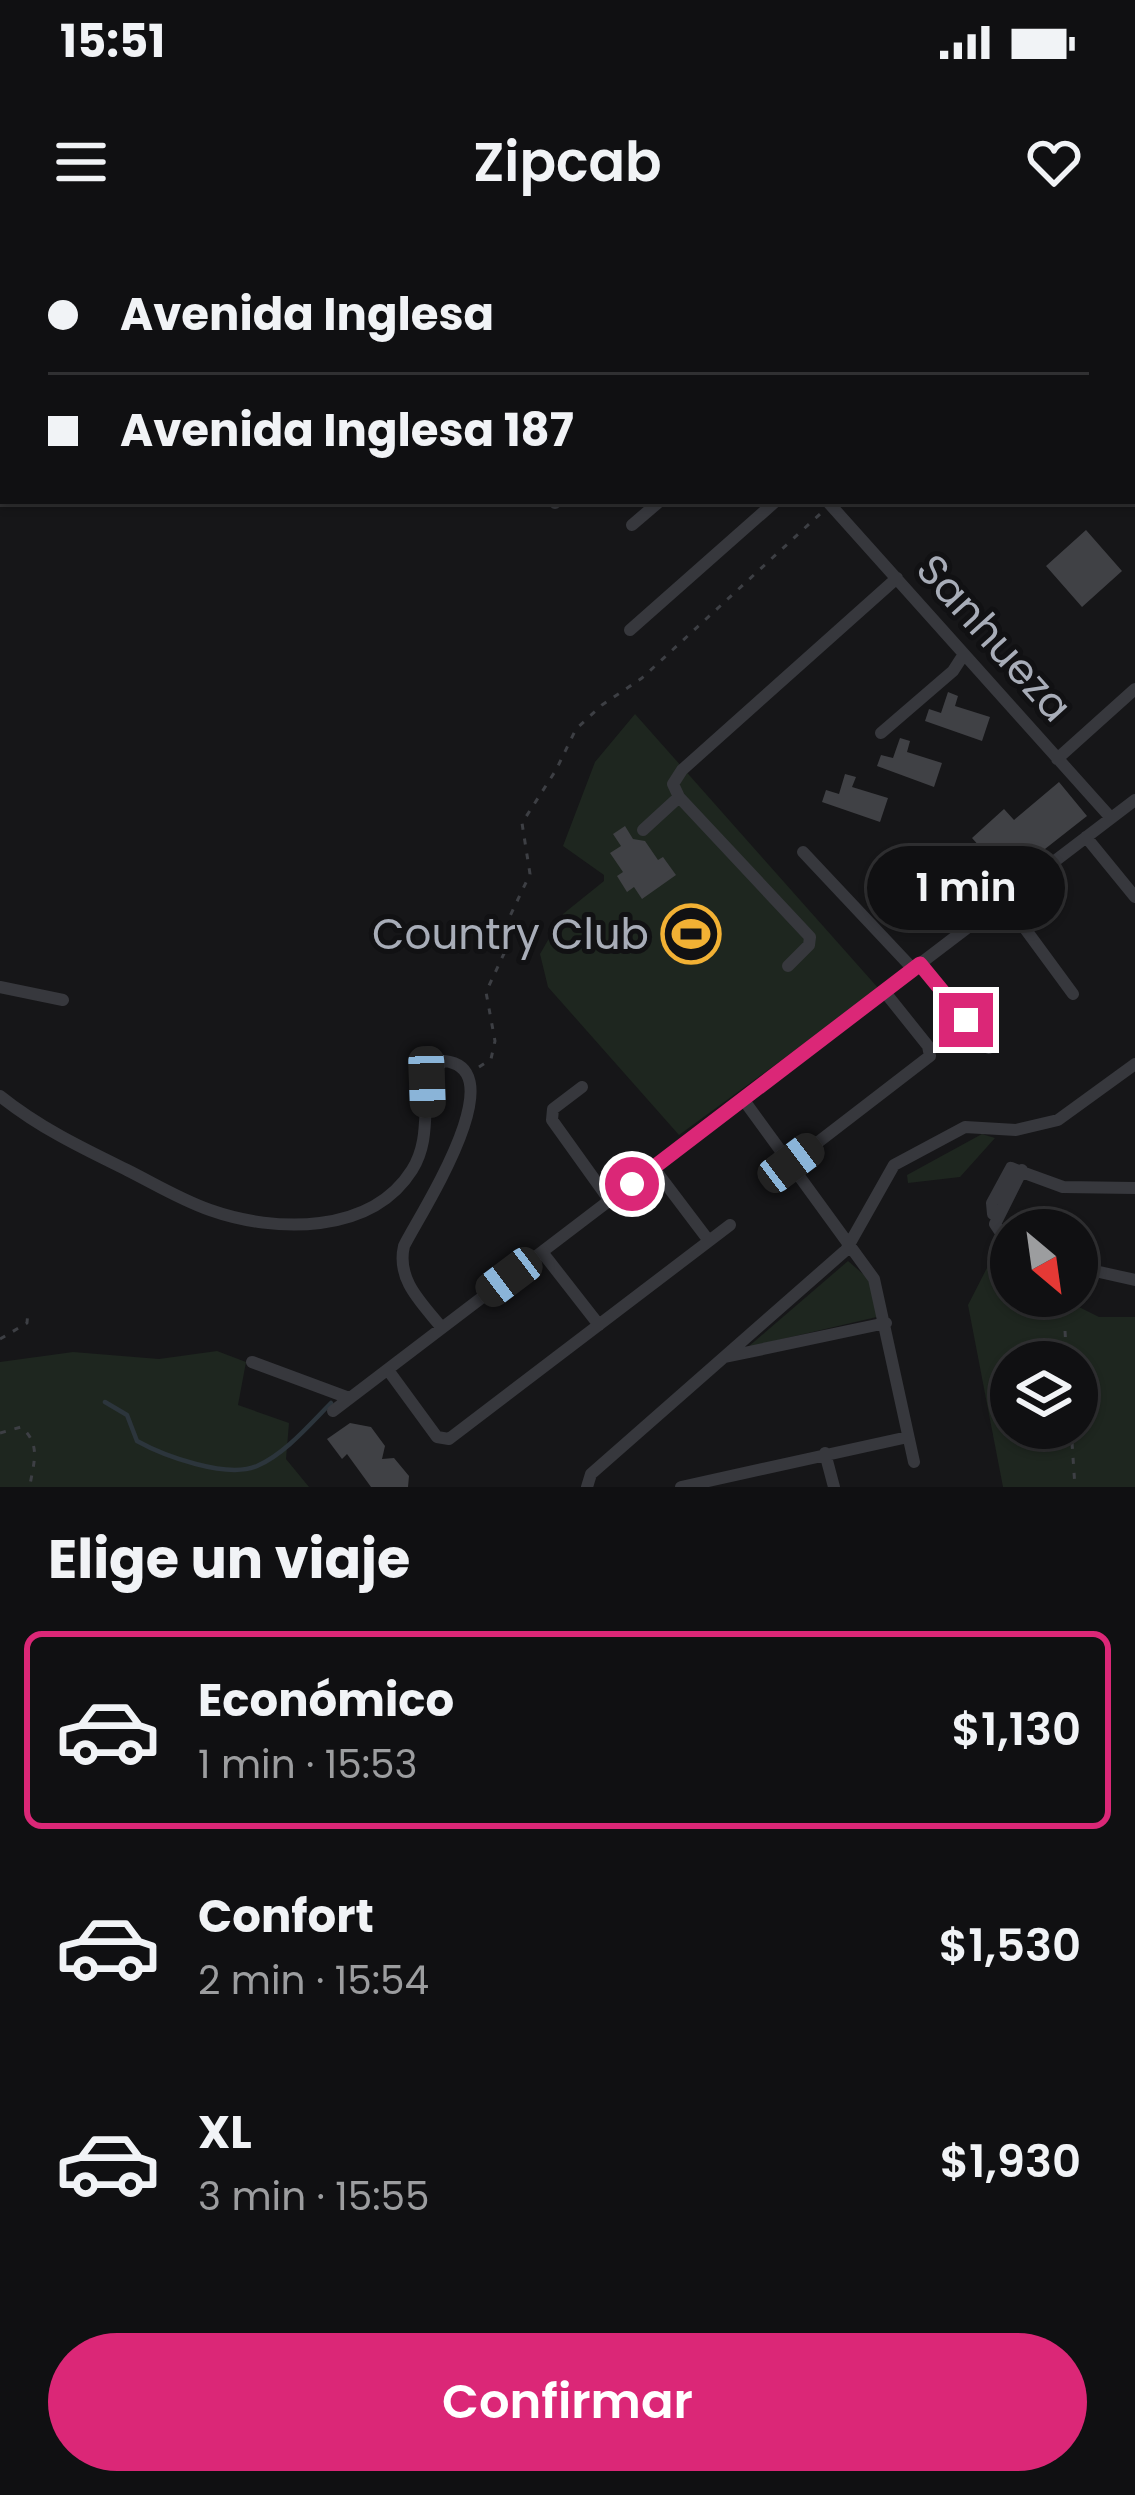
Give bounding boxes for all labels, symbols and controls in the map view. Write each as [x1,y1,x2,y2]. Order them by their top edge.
text: 15:51 [60,10,165,73]
text: Zipcab [473,124,662,200]
icon: menu [48,129,114,195]
icon: heart [1021,129,1087,195]
text: Avenida Inglesa [120,283,494,346]
text: Avenida Inglesa 187 [120,399,574,462]
street label: Sanhueza [903,541,1085,735]
callout: 1 min [867,846,1065,930]
text: 1 min [916,860,1016,915]
sports icon: Country Club [660,903,722,965]
place label: Country Club [372,905,649,964]
route end [939,993,993,1047]
car [408,1045,446,1119]
car [751,1127,831,1199]
route start [605,1157,659,1211]
north arrow [990,1209,1098,1317]
map controls [990,1209,1098,1449]
car [469,1241,549,1313]
button: layers [990,1341,1098,1449]
text: Elige un viaje [48,1521,410,1597]
text: Económico [198,1669,454,1732]
icon: car [54,1676,162,1784]
text: $1,130 [952,1698,1081,1761]
text: 1 min · 15:53 [198,1737,417,1792]
text: Confort [198,1885,374,1948]
icon: car [54,1892,162,2000]
text: $1,530 [939,1914,1081,1977]
text: 2 min · 15:54 [198,1953,429,2008]
text: XL [198,2101,252,2164]
icon: car [54,2108,162,2216]
text: $1,930 [940,2130,1081,2193]
text: 3 min · 15:55 [198,2169,429,2224]
button: Confirmar [48,2333,1087,2471]

